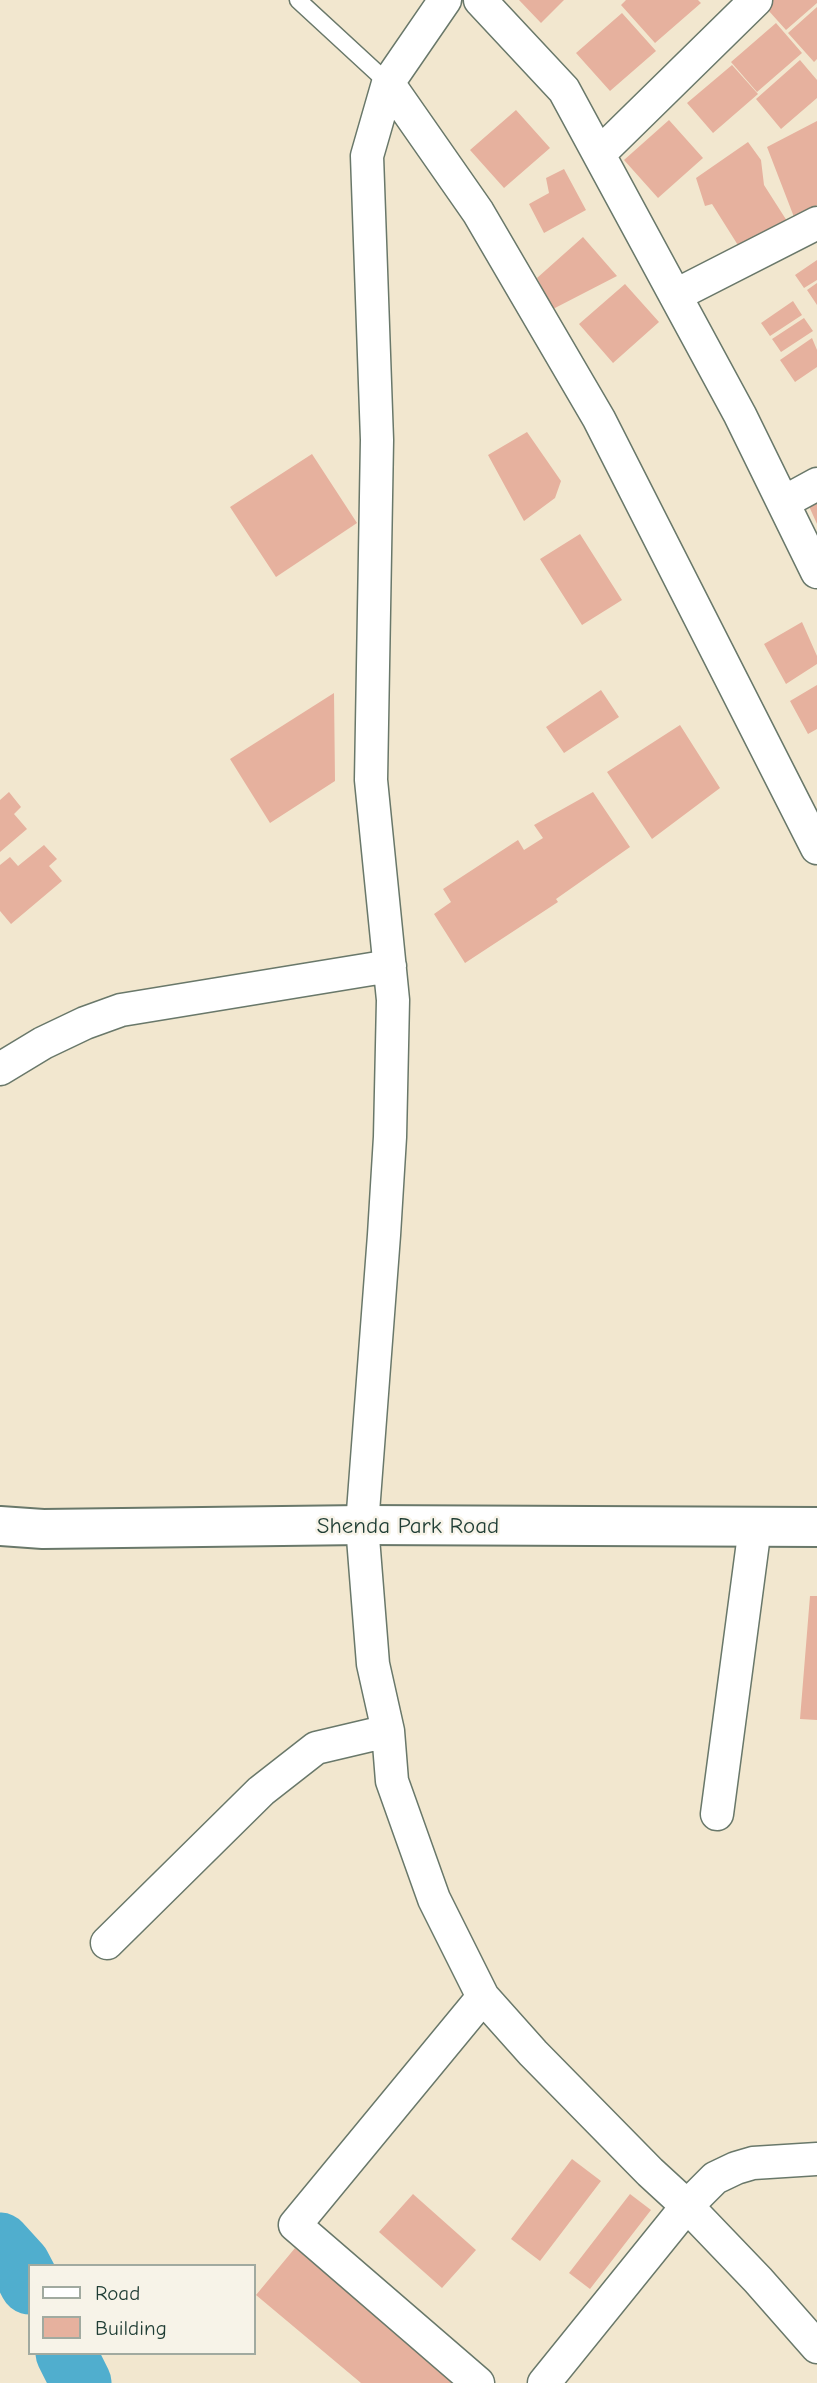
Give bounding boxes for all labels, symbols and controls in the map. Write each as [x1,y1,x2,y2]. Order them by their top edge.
street label: Shenda Park Road [317,1512,499,1540]
legend [28,2264,256,2355]
text: Road [95,2281,140,2305]
text: Building [95,2316,167,2340]

